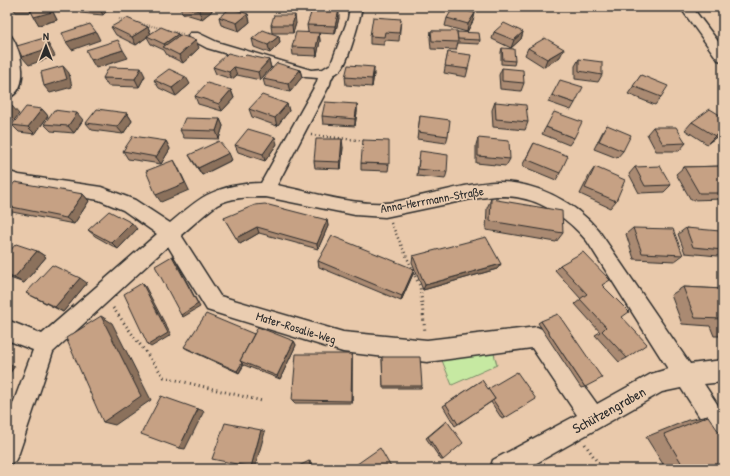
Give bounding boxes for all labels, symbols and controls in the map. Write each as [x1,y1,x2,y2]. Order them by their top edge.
north arrow [26,26,66,66]
text: N [43,29,49,43]
street label: Anna-Herrmann-Straße [379,182,485,217]
street label: Mater-Rosalie-Weg [254,307,338,348]
street label: Schützengraben [569,382,649,438]

